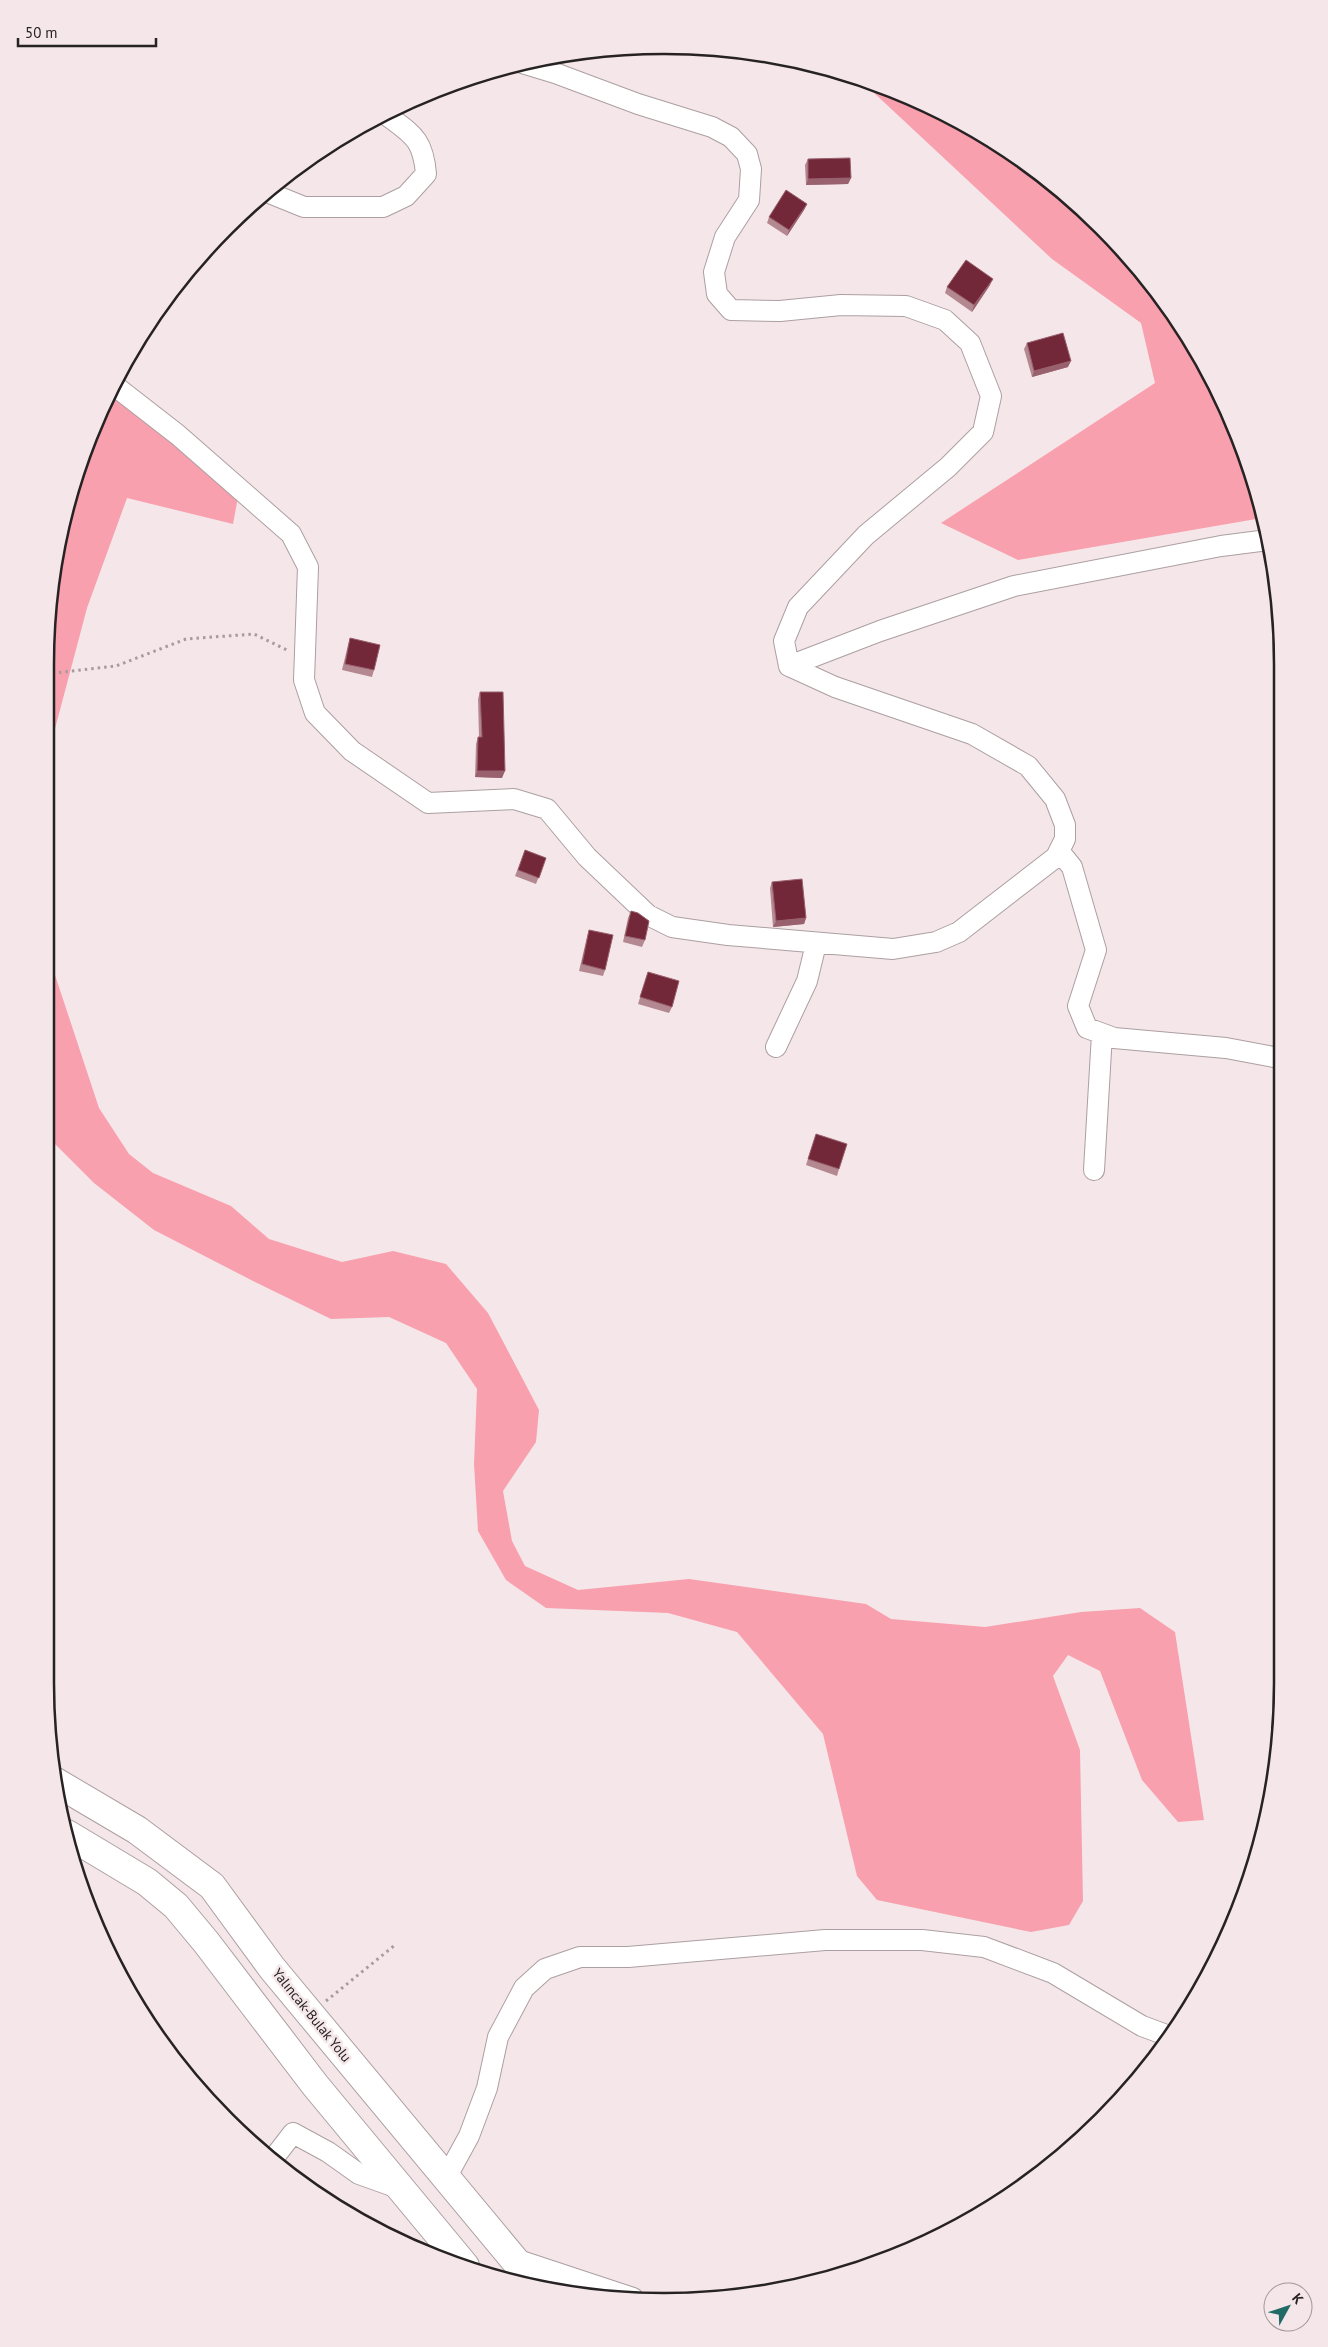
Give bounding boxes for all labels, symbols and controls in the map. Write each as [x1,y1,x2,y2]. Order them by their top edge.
scale bar [18,15,155,47]
text: 50 m [25,23,58,42]
street label: Yalıncak-Bulak Yolu [269,1964,355,2066]
north arrow [1263,2282,1313,2332]
text: K [1288,2290,1308,2308]

